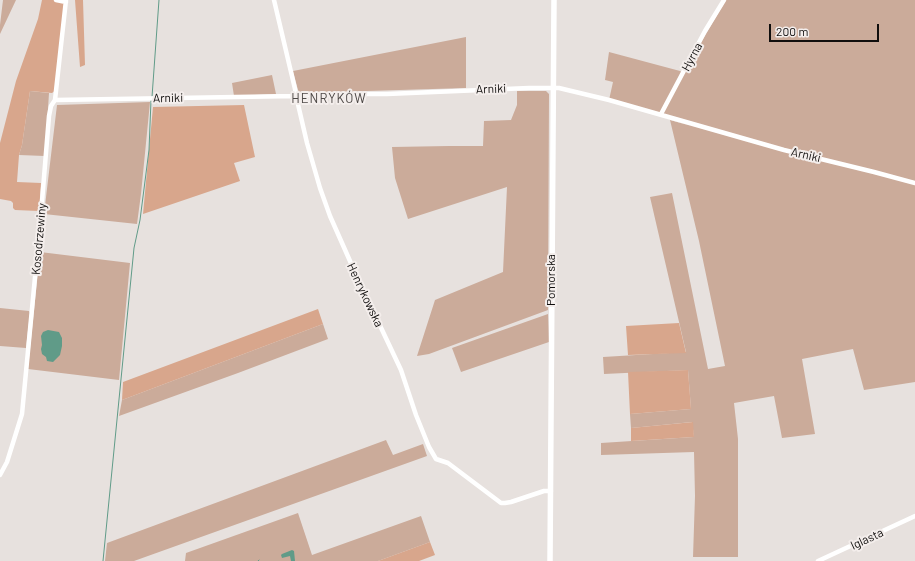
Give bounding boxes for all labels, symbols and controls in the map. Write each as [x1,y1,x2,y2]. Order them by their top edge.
scale bar [771,16,881,42]
text: 200 m [776,24,808,38]
street label: Hyrna [679,40,705,74]
street label: Arniki [476,81,506,97]
street label: Arniki [153,91,183,105]
district label: HENRYKÓW [291,91,367,107]
street label: Arniki [790,145,822,165]
street label: Kosodrzewiny [29,202,49,276]
street label: Pomorska [544,254,558,306]
street label: Henrykowska [344,261,386,329]
street label: Iglasta [848,525,886,553]

